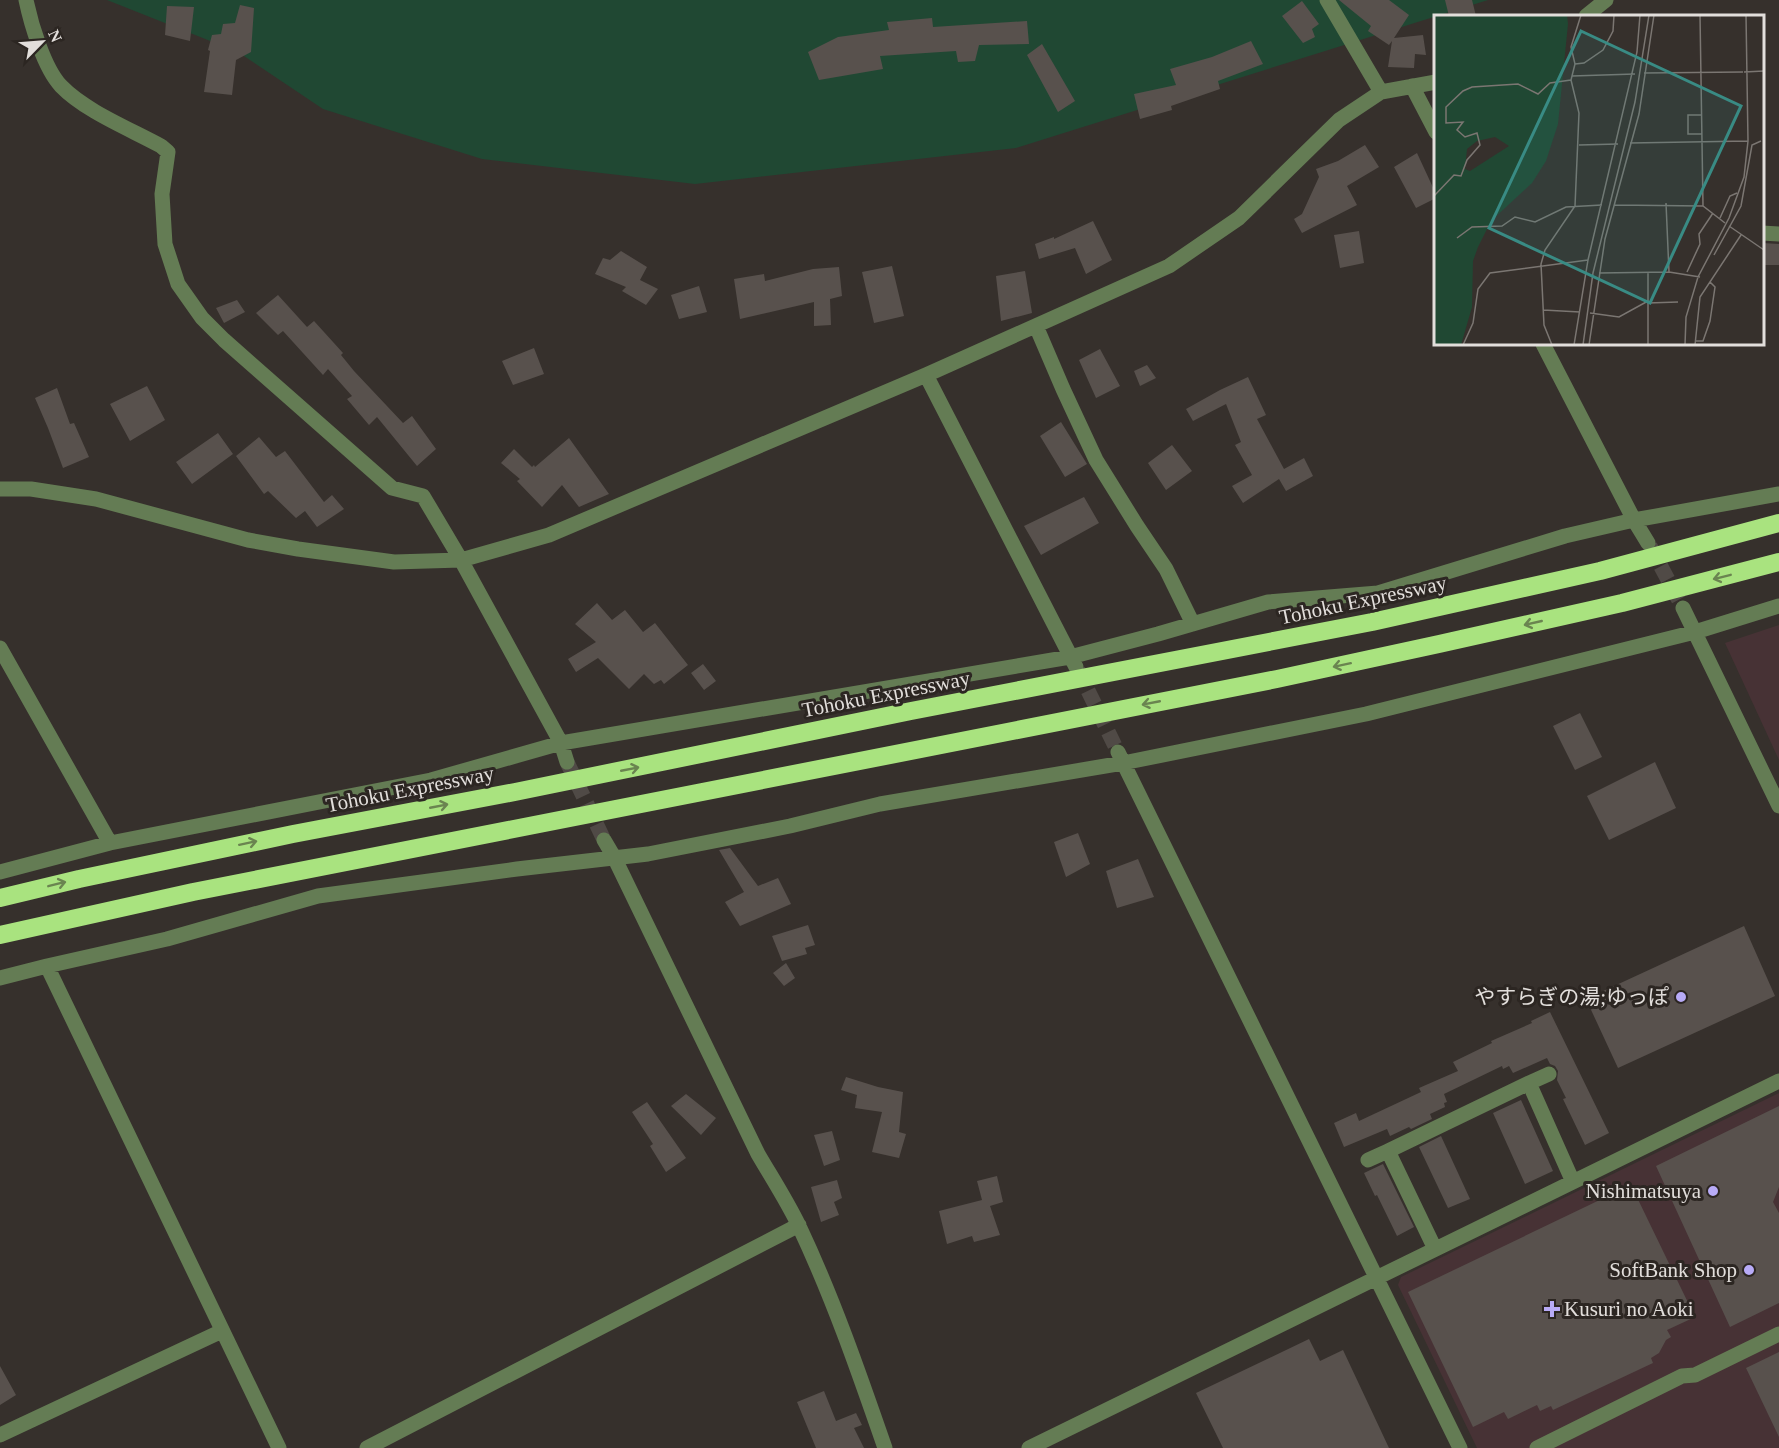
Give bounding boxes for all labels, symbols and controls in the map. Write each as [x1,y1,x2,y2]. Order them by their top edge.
north arrow [12,12,72,72]
inset map [1434,15,1764,345]
text: N [45,27,65,45]
street label: Tohoku Expressway [1277,570,1449,629]
one-way arrow [1713,572,1732,584]
one-way arrow [1524,618,1543,629]
one-way arrow [1333,660,1353,671]
street label: Tohoku Expressway [800,666,973,722]
one-way arrow [1142,698,1162,709]
street label: Tohoku Expressway [324,761,497,817]
one-way arrow [620,763,640,774]
one-way arrow [429,800,448,811]
one-way arrow [238,837,257,849]
one-way arrow [47,878,66,889]
place label: やすらぎの湯;ゆっぽ [1474,985,1669,1009]
marker: やすらぎの湯;ゆっぽ [1674,990,1688,1004]
place label: Nishimatsuya [1586,1179,1702,1203]
marker: Nishimatsuya [1706,1184,1720,1198]
place label: SoftBank Shop [1609,1258,1737,1282]
marker: SoftBank Shop [1742,1263,1756,1277]
place label: Kusuri no Aoki [1564,1297,1694,1321]
marker: Kusuri no Aoki [1545,1302,1559,1316]

